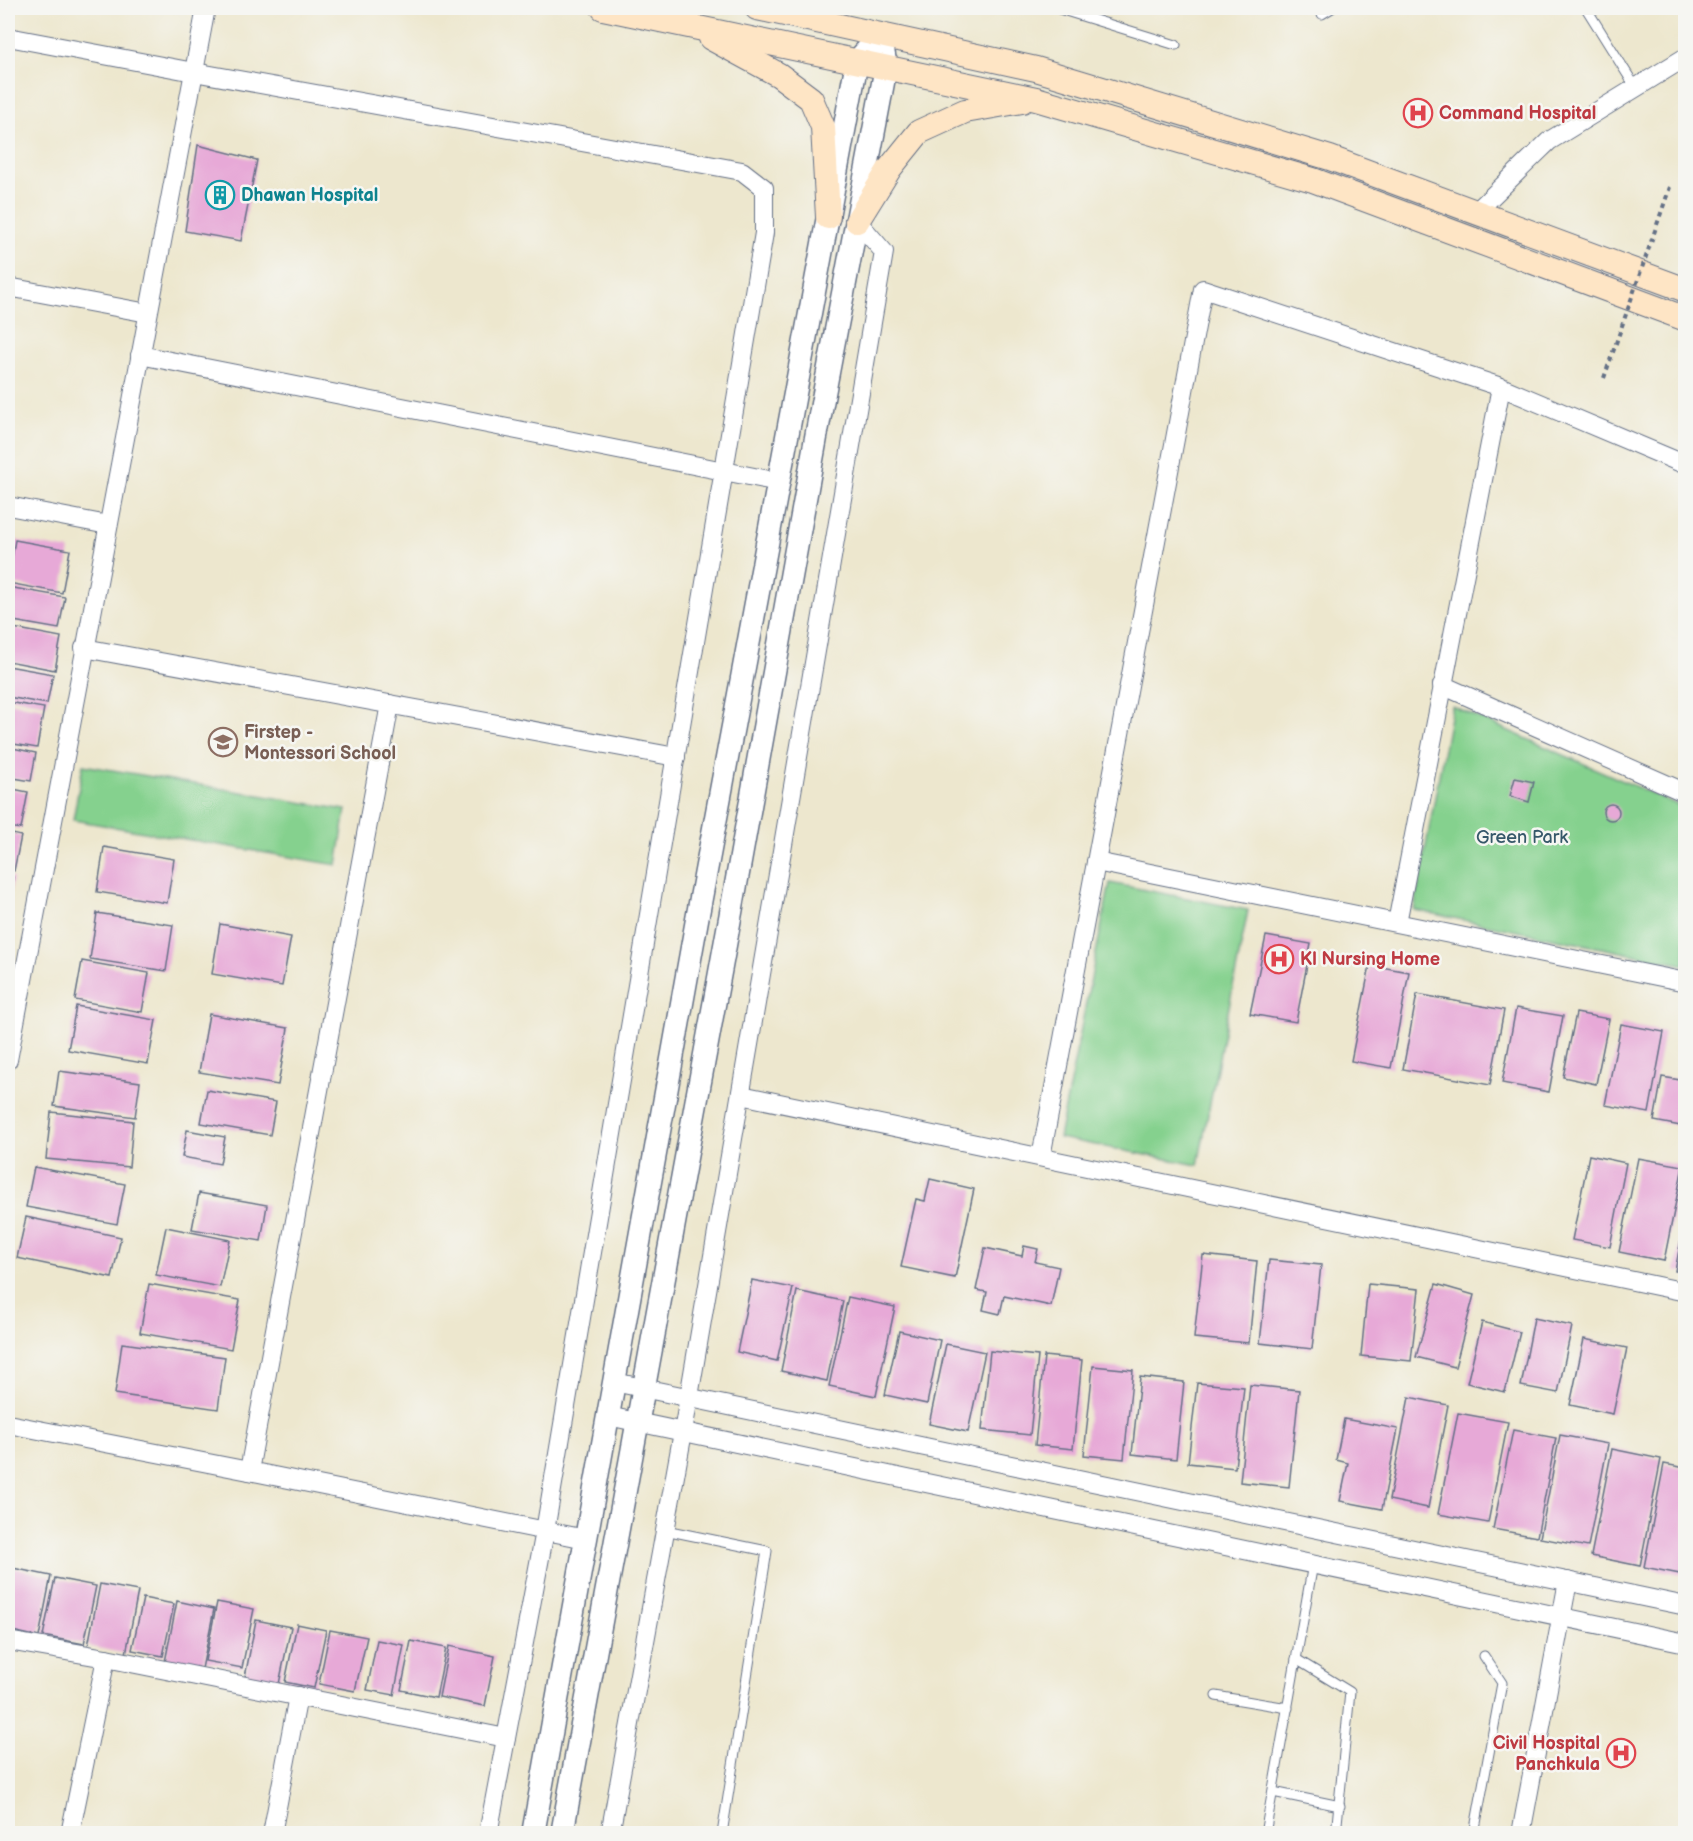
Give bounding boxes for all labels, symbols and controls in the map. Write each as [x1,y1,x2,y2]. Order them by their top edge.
hospital icon: Command Hospital [1402,97,1434,129]
place label: Command Hospital [1439,103,1596,124]
building icon: Dhawan Hospital [204,179,236,211]
place label: Dhawan Hospital [241,185,378,206]
place label: Firstep - Montessori School [244,722,396,764]
school or university icon: Firstep - Montessori School [207,726,239,758]
park label: Green Park [1476,827,1568,848]
hospital icon: Kl Nursing Home [1263,943,1295,975]
place label: Kl Nursing Home [1300,949,1440,970]
place label: Civil Hospital Panchkula [1493,1733,1600,1775]
hospital icon: Civil Hospital Panchkula [1605,1737,1637,1769]

